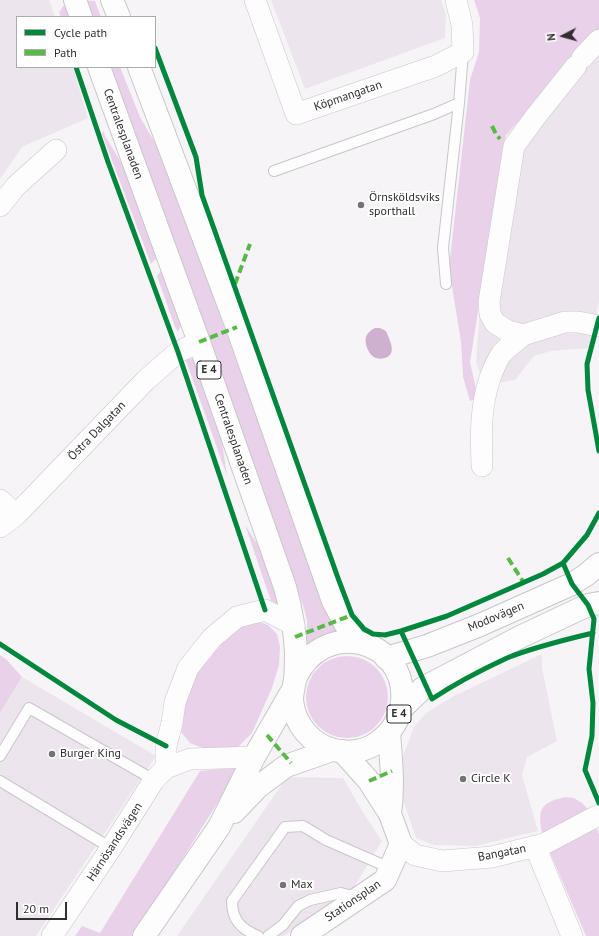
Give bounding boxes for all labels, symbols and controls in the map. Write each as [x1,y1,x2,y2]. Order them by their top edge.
legend [16,16,156,68]
north arrow [543,16,583,56]
text: Cycle path [54,25,107,40]
text: N [544,33,558,42]
text: Path [54,45,77,60]
street label: Köpmangatan [312,78,384,114]
street label: Centralesplanaden [100,87,146,181]
place label: Örnsköldsviks sporthall [369,191,440,219]
marker: Örnsköldsviks sporthall [356,200,366,210]
road number: E 4 [197,361,221,379]
street label: Centralesplanaden [211,392,255,486]
street label: Östra Dalgatan [65,398,129,464]
street label: Modovägen [466,599,526,635]
road number: E 4 [387,705,411,723]
place label: Burger King [60,747,121,761]
marker: Burger King [47,749,57,759]
place label: Circle K [471,772,511,786]
marker: Circle K [458,774,468,784]
street label: Härnösandsvägen [84,800,146,884]
street label: Bangatan [477,841,527,865]
street label: Stationsplan [322,877,384,925]
place label: Max [291,878,313,892]
marker: Max [278,880,288,890]
scale bar [18,894,69,920]
text: 20 m [23,901,49,916]

